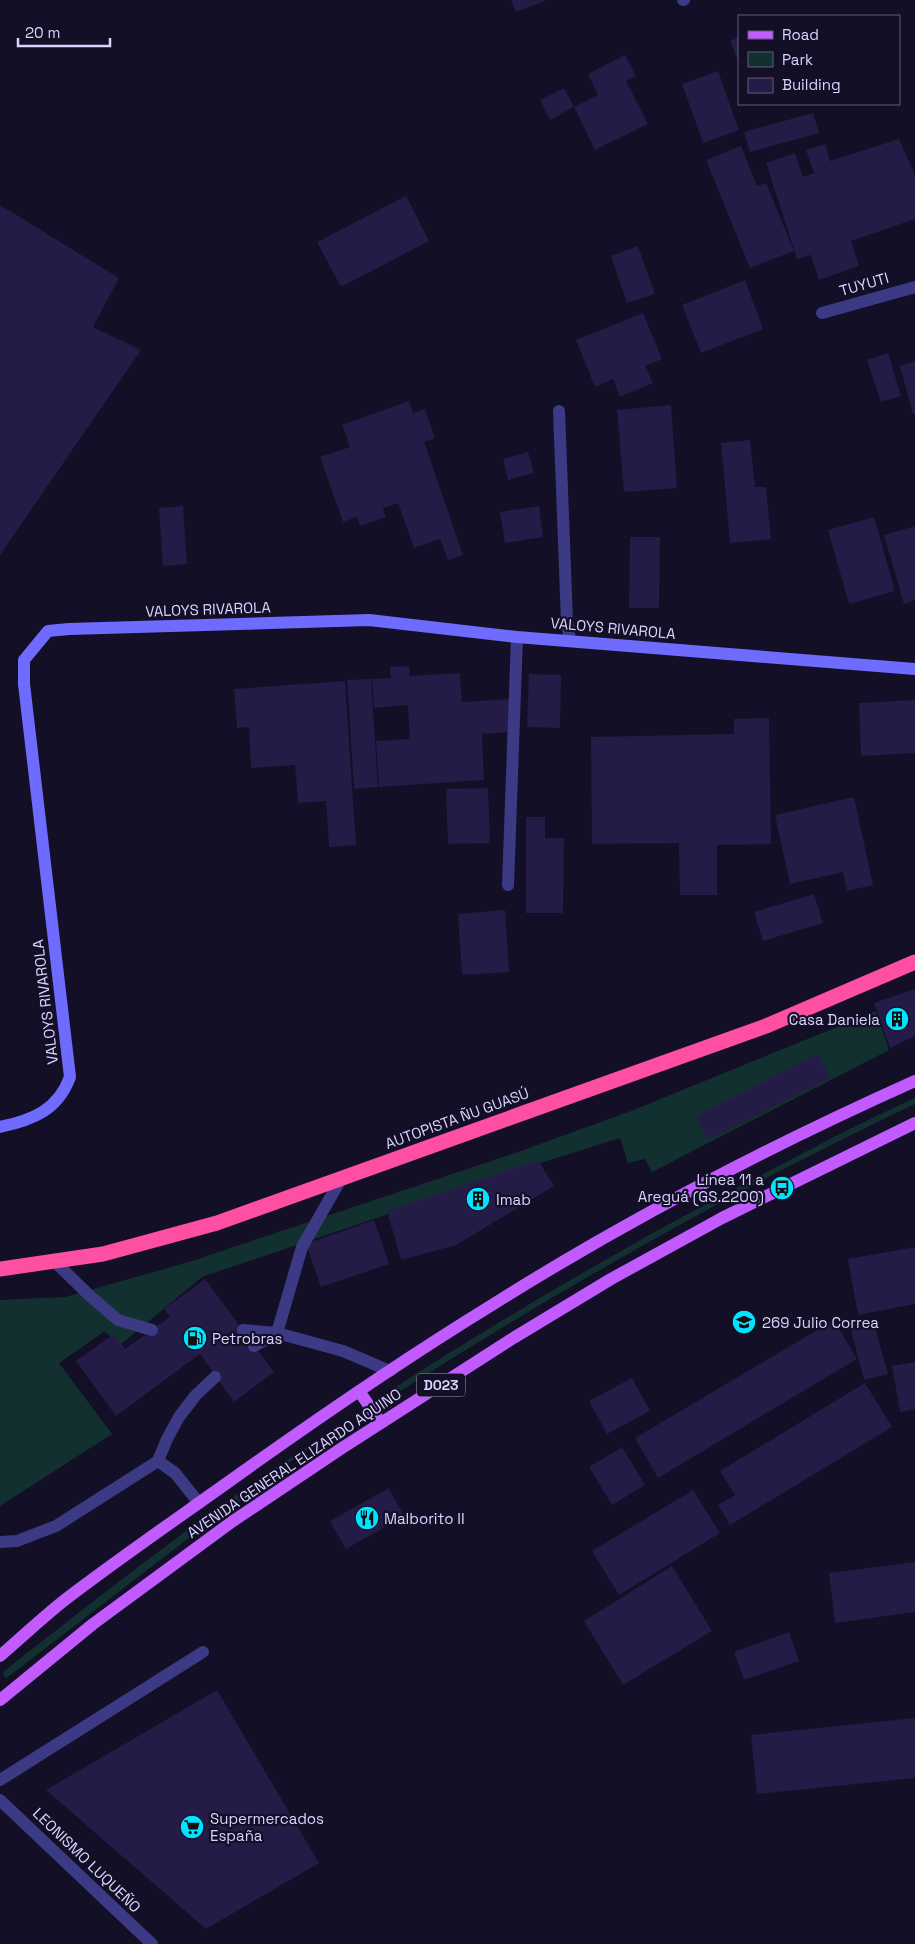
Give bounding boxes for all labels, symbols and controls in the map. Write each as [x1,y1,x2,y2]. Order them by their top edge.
scale bar [18,15,110,47]
legend [738,15,900,105]
text: 20 m [25,23,60,42]
text: Road [782,25,819,44]
text: Park [782,50,813,69]
text: Building [782,75,841,94]
street label: TUYUTI [837,268,891,300]
street label: VALOYS RIVAROLA [145,597,272,621]
street label: VALOYS RIVAROLA [550,613,677,643]
street label: VALOYS RIVAROLA [28,938,62,1066]
building icon: Casa Daniela [884,1006,910,1032]
place label: Casa Daniela [789,1010,880,1029]
street label: AUTOPISTA ÑU GUASÚ [382,1083,532,1153]
place label: Línea 11 a Areguá (GS.2200) [638,1170,764,1207]
bus stop icon: Línea 11 a Areguá (GS.2200) [769,1175,795,1201]
building icon: Imab [465,1186,491,1212]
place label: Imab [496,1190,531,1209]
school or university icon: 269 Julio Correa [731,1309,757,1335]
place label: 269 Julio Correa [762,1313,879,1332]
fuel station icon: Petrobras [182,1325,208,1351]
place label: Petrobras [212,1329,283,1348]
road number: D023 [417,1374,465,1396]
street label: AVENIDA GENERAL ELIZARDO AQUINO [183,1384,405,1542]
restaurant icon: Malborito II [354,1505,380,1531]
place label: Malborito II [384,1509,465,1528]
street label: LEONISMO LUQUEÑO [29,1804,145,1916]
place label: Supermercados España [210,1809,324,1845]
supermarket icon: Supermercados España [179,1814,205,1840]

